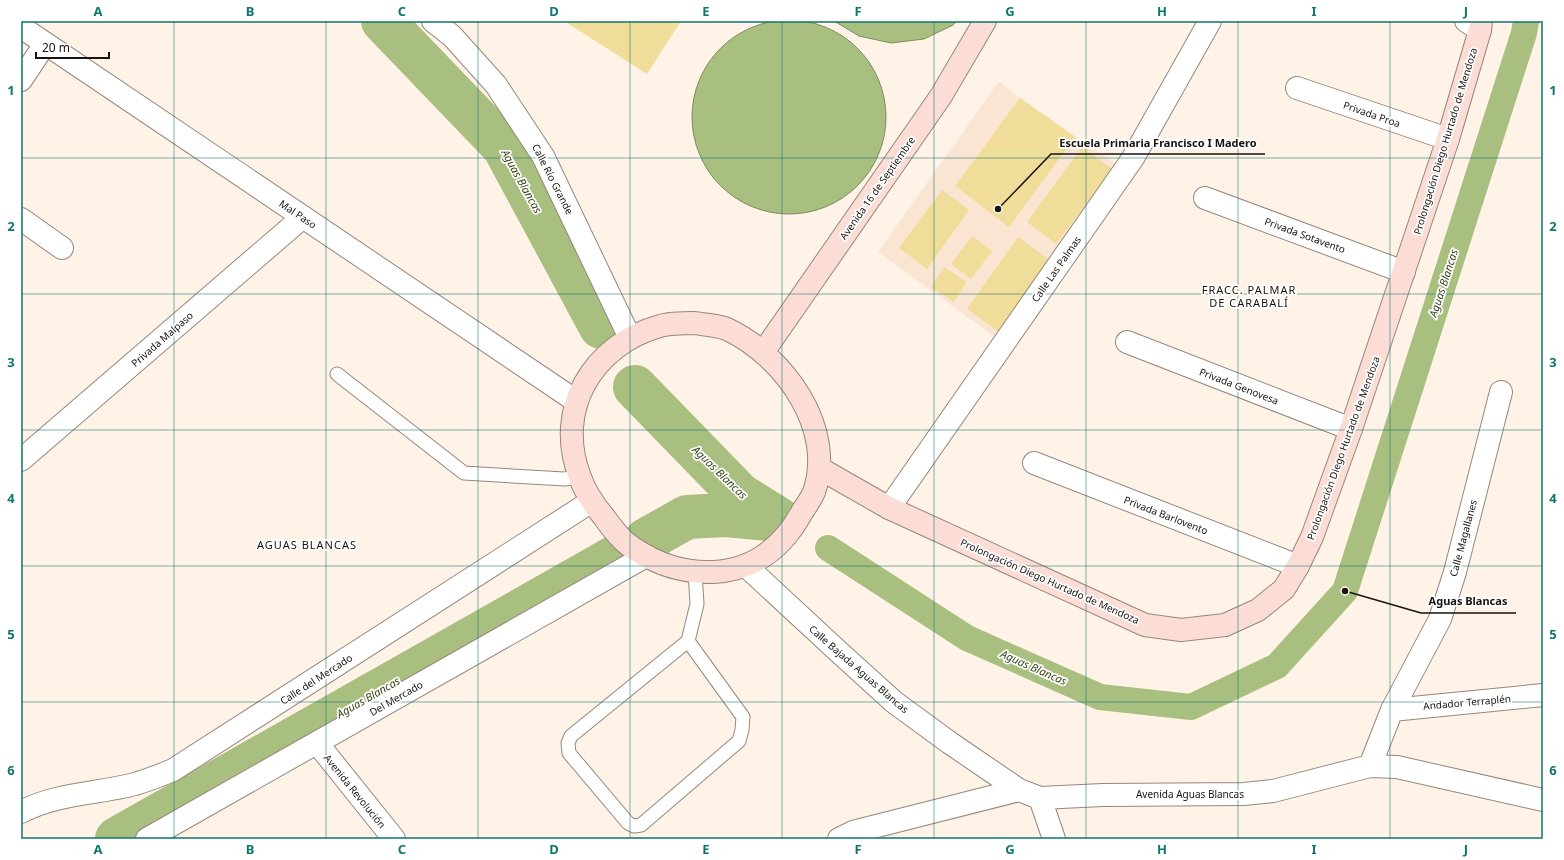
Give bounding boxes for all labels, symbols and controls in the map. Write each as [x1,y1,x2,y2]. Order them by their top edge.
text: A [94,2,103,20]
text: B [246,2,254,20]
text: C [398,2,406,20]
text: D [549,2,559,20]
text: E [702,2,710,20]
text: F [854,2,862,20]
text: G [1005,2,1015,20]
text: H [1157,2,1167,20]
text: I [1311,2,1317,20]
text: J [1463,2,1468,20]
scale bar [36,34,109,60]
text: 20 m [42,39,70,56]
street label: Prolongación Diego Hurtado de Mendoza [1410,46,1480,236]
text: 1 [7,81,15,99]
text: 1 [1549,81,1557,99]
street label: Privada Proa [1342,98,1402,130]
callout: Escuela Primaria Francisco I Madero [1051,131,1265,154]
street label: Avenida 16 de Septiembre [836,133,918,242]
text: Escuela Primaria Francisco I Madero [1059,135,1257,150]
street label: Calle Río Grande [529,141,577,217]
water label: Aguas Blancas [498,146,546,216]
street label: Mal Paso [277,196,319,232]
street label: Privada Sotavento [1263,214,1347,256]
text: 2 [7,217,15,235]
text: 2 [1549,217,1557,235]
street label: Calle Las Palmas [1028,233,1084,305]
water label: Aguas Blancas [1425,247,1461,320]
district label: FRACC. PALMAR DE CARABALÍ [1202,282,1296,310]
street label: Privada Malpaso [128,308,196,370]
text: 3 [7,353,15,371]
text: 3 [1549,353,1557,371]
street label: Prolongación Diego Hurtado de Mendoza [1303,354,1383,542]
street label: Privada Genovesa [1197,364,1281,408]
water label: Aguas Blancas [689,441,751,502]
text: 4 [7,489,15,507]
text: 4 [1549,489,1557,507]
street label: Privada Barlovento [1122,493,1210,537]
street label: Calle Magallanes [1446,498,1480,578]
street label: Prolongación Diego Hurtado de Mendoza [958,535,1142,627]
district label: AGUAS BLANCAS [257,537,357,552]
callout: Aguas Blancas [1421,590,1516,613]
text: Aguas Blancas [1429,593,1508,608]
street label: Calle Bajada Aguas Blancas [806,622,912,716]
text: 5 [7,625,15,643]
text: 5 [1549,625,1557,643]
water label: Aguas Blancas [998,645,1070,688]
street label: Calle del Mercado [277,650,355,708]
water label: Aguas Blancas [333,673,403,722]
street label: Del Mercado [367,677,425,719]
street label: Andador Terraplén [1423,691,1511,713]
street label: Avenida Revolución [321,751,389,831]
text: 6 [7,761,15,779]
text: 6 [1549,761,1557,779]
street label: Avenida Aguas Blancas [1136,787,1244,801]
text: A [94,840,103,858]
text: B [246,840,254,858]
text: C [398,840,406,858]
text: D [549,840,559,858]
text: E [702,840,710,858]
text: F [854,840,862,858]
text: G [1005,840,1015,858]
text: H [1157,840,1167,858]
text: I [1311,840,1317,858]
text: J [1463,840,1468,858]

